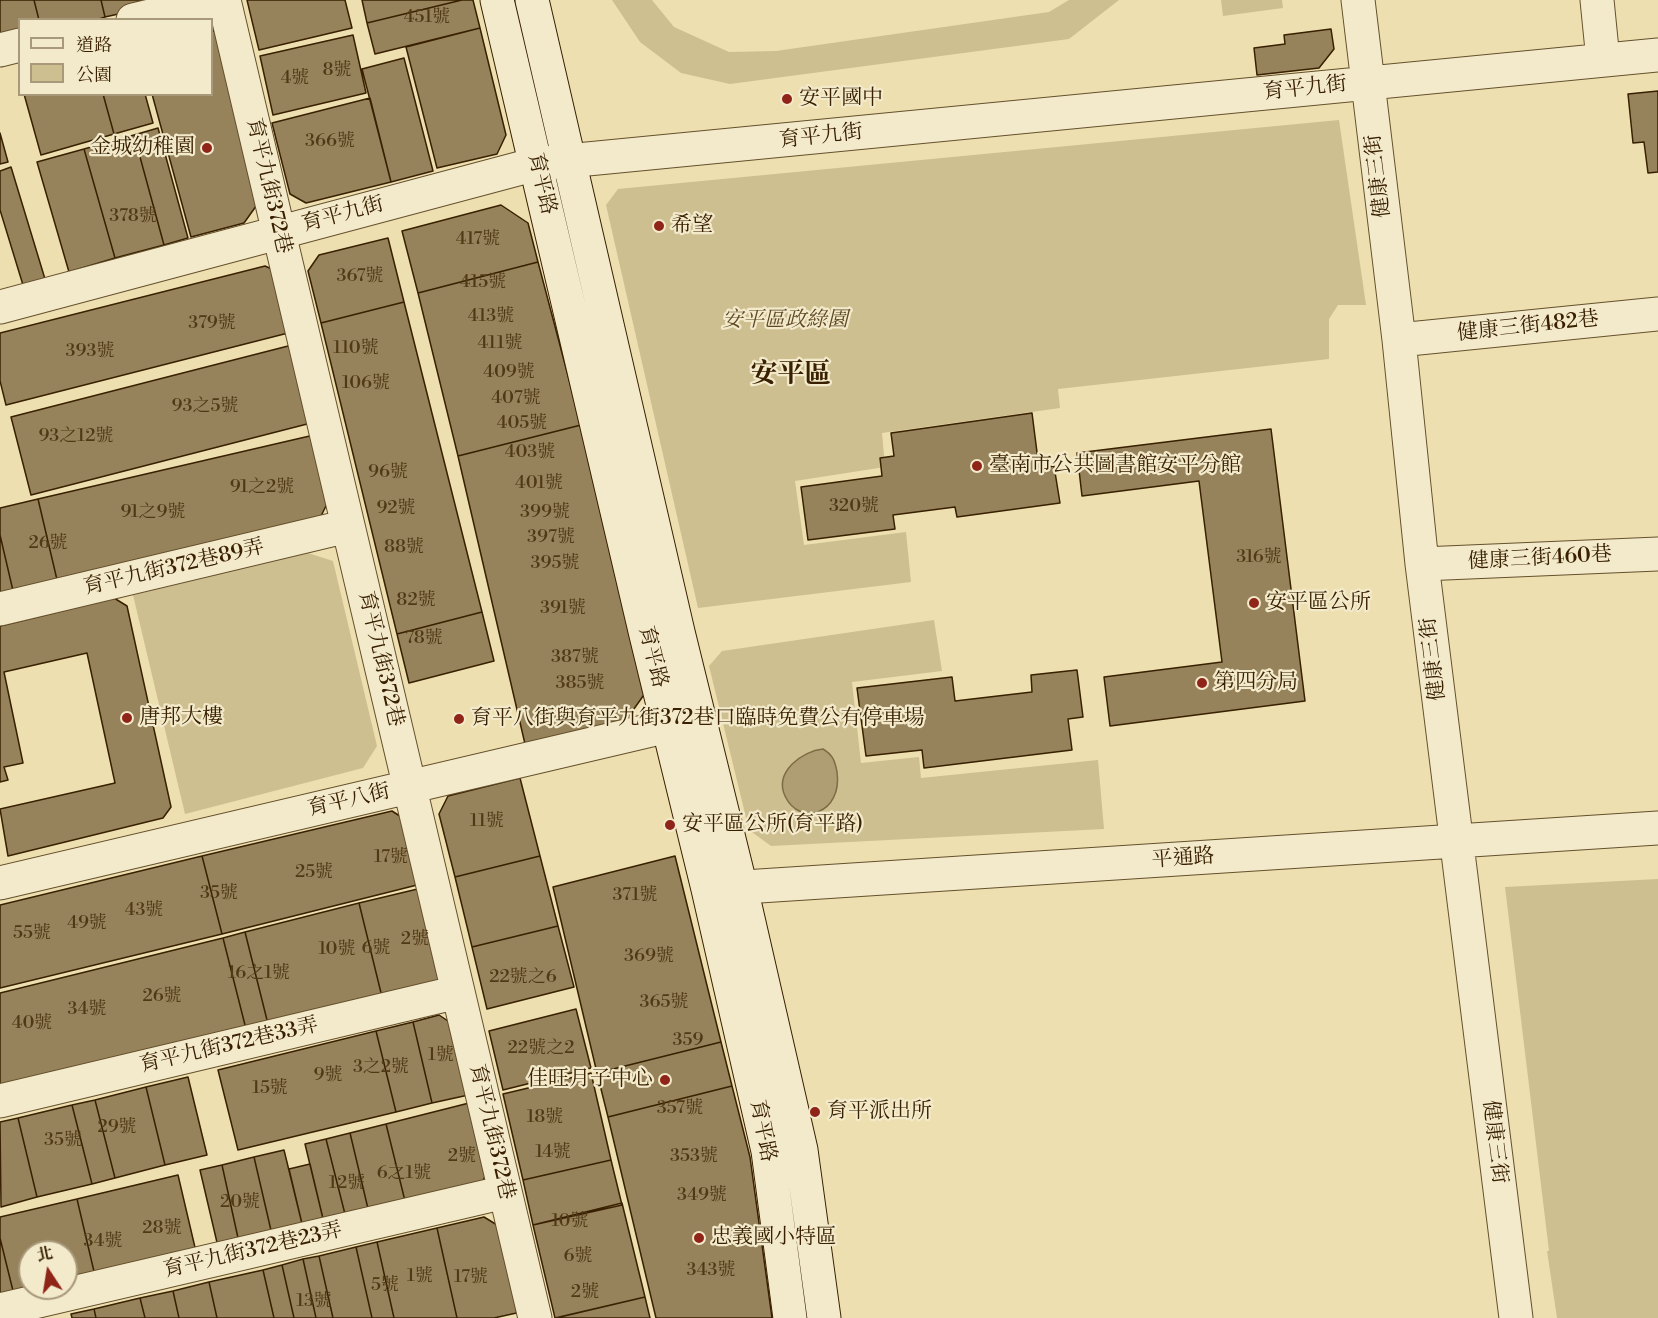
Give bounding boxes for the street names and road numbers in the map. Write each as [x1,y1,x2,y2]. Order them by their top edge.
street label: 育平九街 [1262,72,1348,106]
street label: 育平九街372巷 [240,116,296,256]
street label: 育平九街 [778,120,864,154]
street label: 健康三街 [1361,133,1397,219]
street label: 育平路 [522,150,560,218]
street label: 育平九街 [299,192,387,238]
street label: 健康三街482巷 [1456,307,1600,347]
street label: 育平九街372巷89弄 [81,535,267,601]
street label: 健康三街460巷 [1467,543,1613,575]
street label: 育平九街372巷 [352,589,408,729]
street label: 健康三街 [1416,616,1452,702]
street label: 育平路 [632,623,672,691]
street label: 育平八街 [305,779,393,823]
street label: 平通路 [1151,844,1215,874]
street label: 育平九街372巷33弄 [137,1013,321,1079]
street label: 育平九街372巷 [463,1062,519,1202]
street label: 育平路 [744,1098,780,1164]
street label: 健康三街 [1476,1099,1512,1185]
street label: 育平九街372巷23弄 [161,1218,345,1284]

